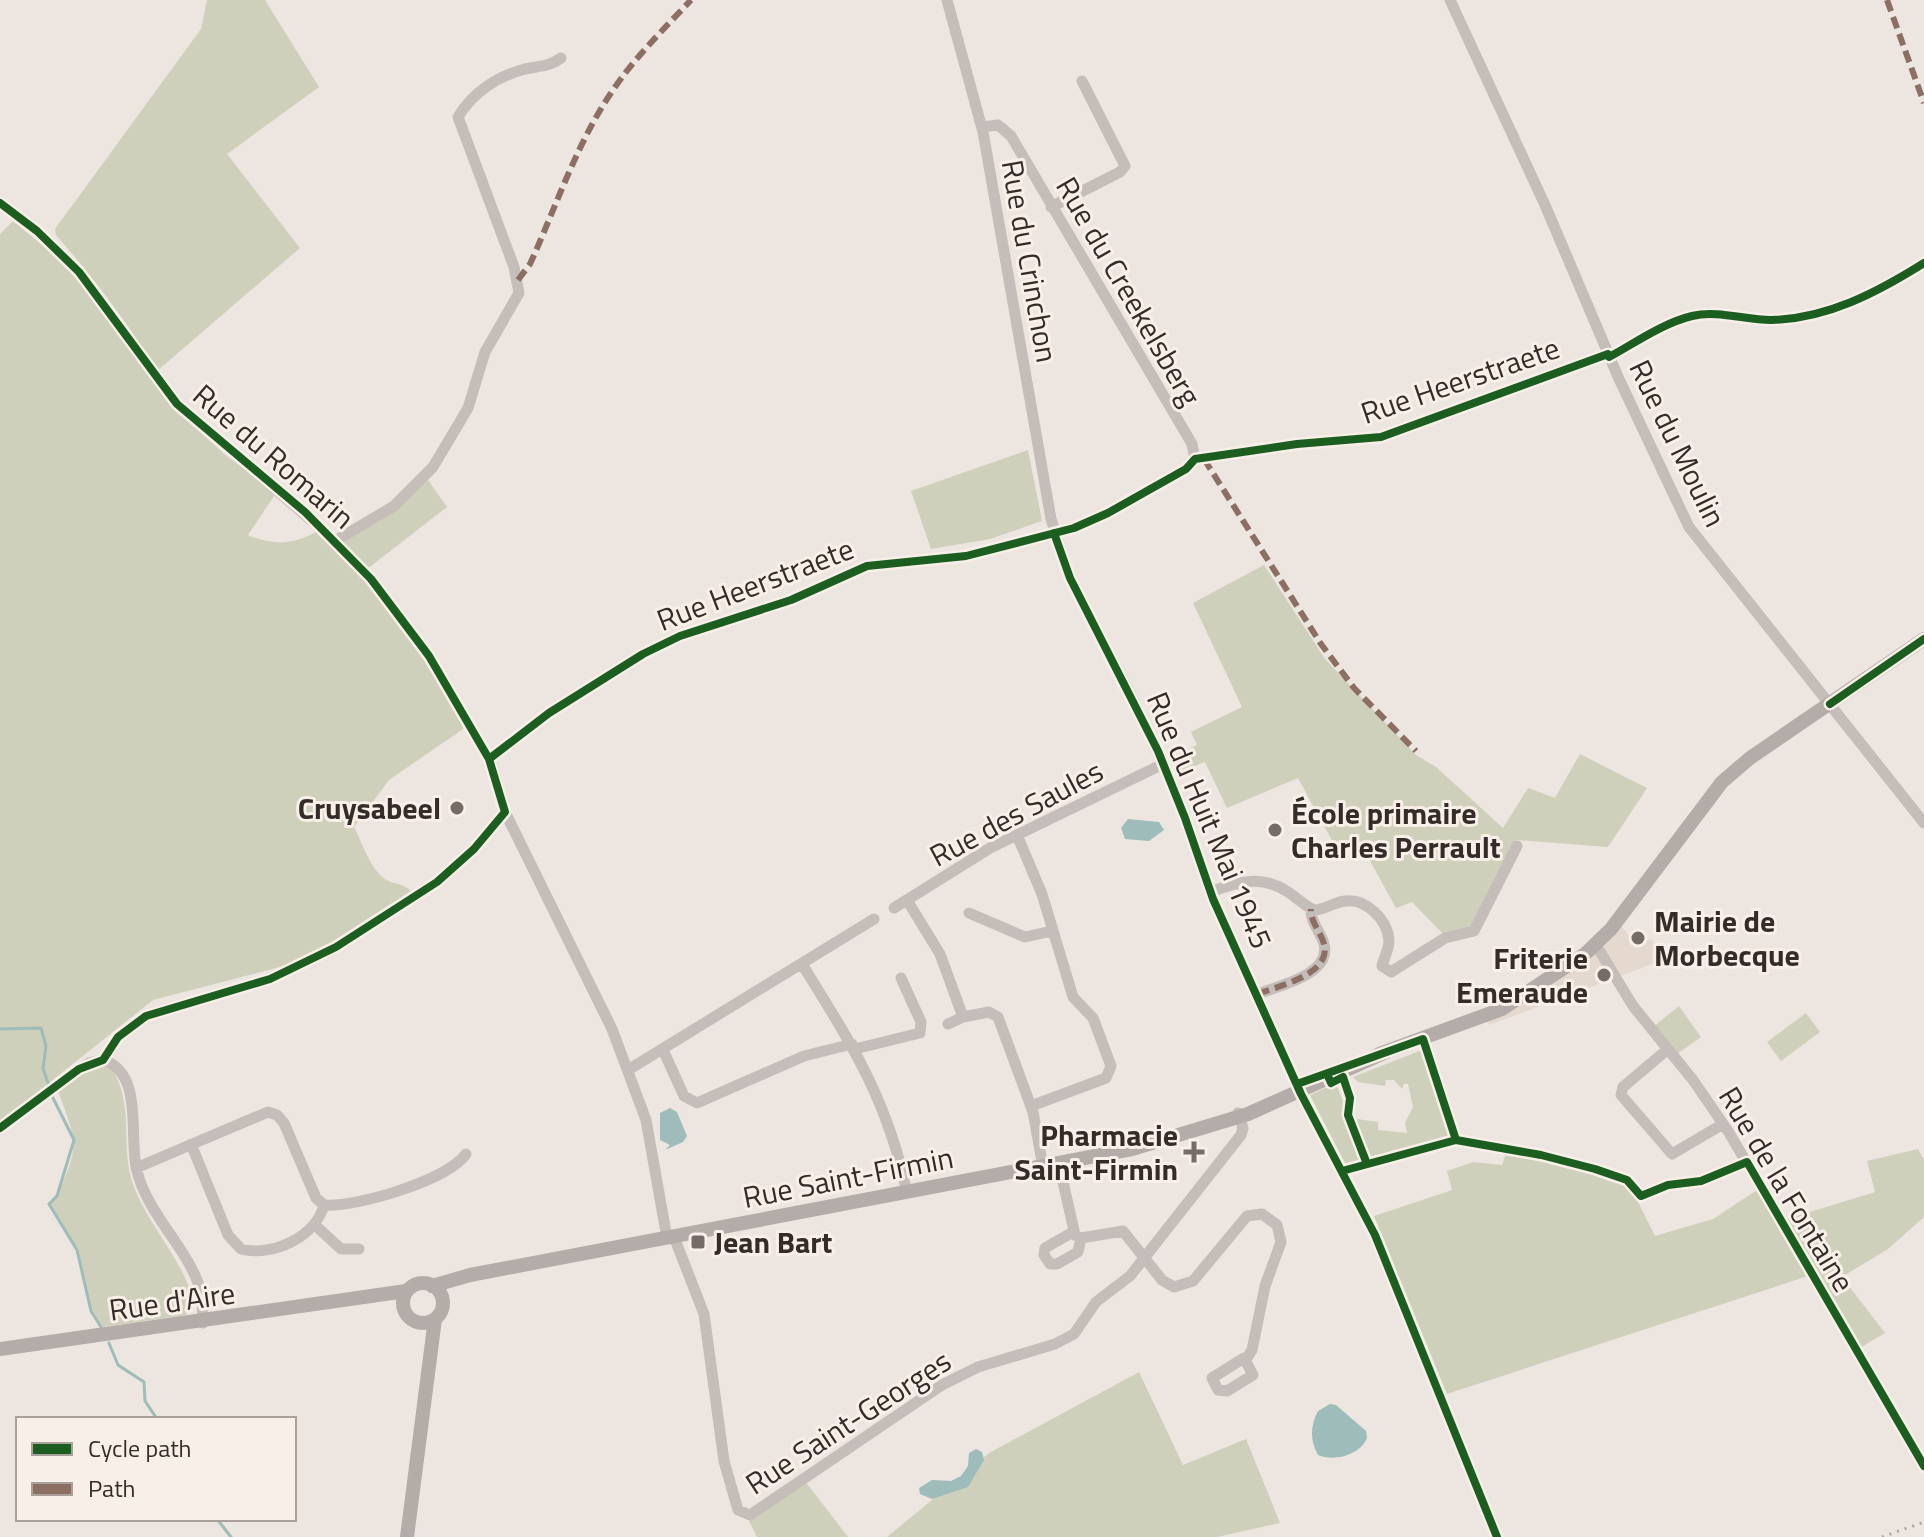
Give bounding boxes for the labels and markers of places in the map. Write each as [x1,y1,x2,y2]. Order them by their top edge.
place label: Cruysabeel [298,785,441,831]
place label: École primaire Charles Perrault [1291,790,1501,870]
marker: Cruysabeel [448,799,466,817]
marker: École primaire Charles Perrault [1266,821,1284,839]
place label: Mairie de Morbecque [1654,898,1800,978]
marker: Mairie de Morbecque [1629,929,1647,947]
place label: Friterie Emeraude [1456,935,1588,1015]
marker: Friterie Emeraude [1595,966,1613,984]
place label: Pharmacie Saint-Firmin [1015,1112,1178,1192]
marker: Pharmacie Saint-Firmin [1185,1143,1203,1161]
place label: Jean Bart [714,1219,832,1265]
marker: Jean Bart [689,1233,707,1251]

